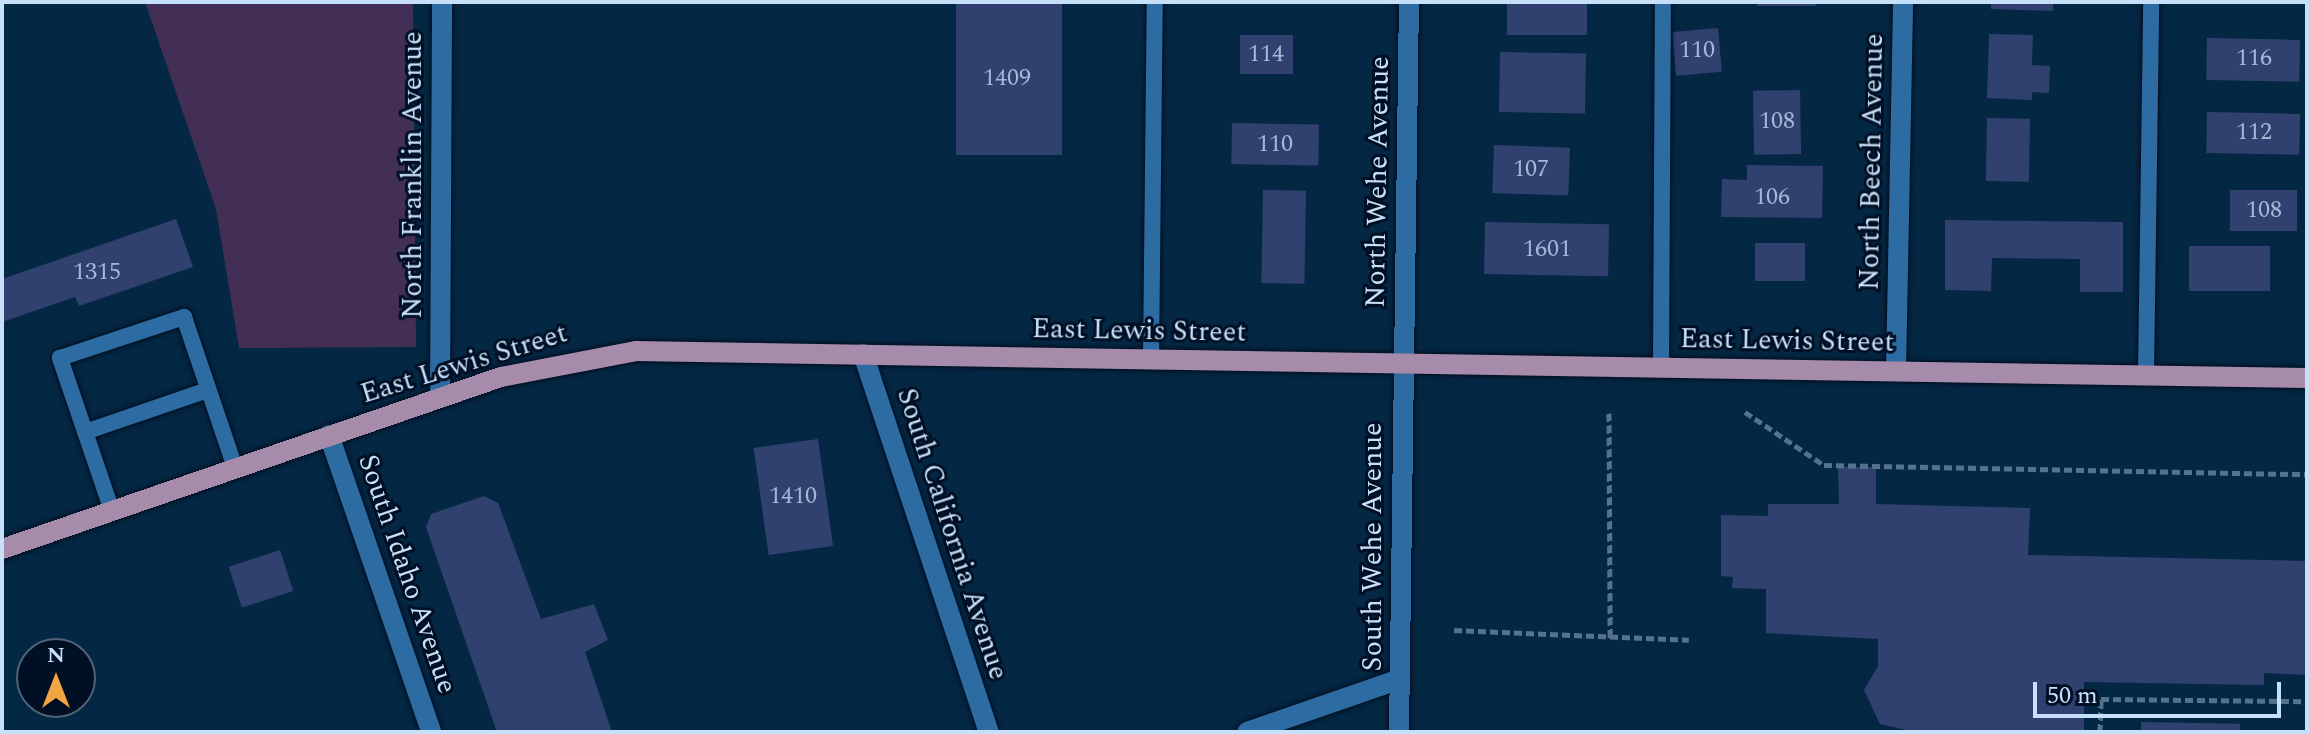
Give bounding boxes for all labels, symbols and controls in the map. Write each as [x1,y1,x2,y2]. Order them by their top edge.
street label: North Franklin Avenue [396,31,430,319]
street label: North Beech Avenue [1853,33,1891,291]
house number: 110 [1679,37,1715,65]
house number: 114 [1248,41,1284,69]
house number: 116 [2236,45,2272,73]
street label: North Wehe Avenue [1359,56,1397,308]
house number: 1409 [983,65,1031,93]
house number: 108 [1759,108,1795,136]
house number: 112 [2236,119,2272,147]
house number: 110 [1257,131,1293,159]
house number: 107 [1513,156,1549,184]
house number: 106 [1754,184,1790,212]
house number: 108 [2246,197,2282,225]
house number: 1601 [1523,236,1571,264]
house number: 1315 [73,259,121,287]
street label: East Lewis Street [1032,312,1246,350]
street label: East Lewis Street [357,317,571,411]
street label: East Lewis Street [1680,322,1894,360]
street label: South California Avenue [889,384,1015,684]
street label: South Wehe Avenue [1356,422,1390,672]
street label: South Idaho Avenue [350,450,464,698]
house number: 1410 [769,483,817,511]
north arrow [16,638,96,718]
text: N [47,639,65,672]
scale bar [2037,666,2285,716]
text: 50 m [2047,678,2098,714]

